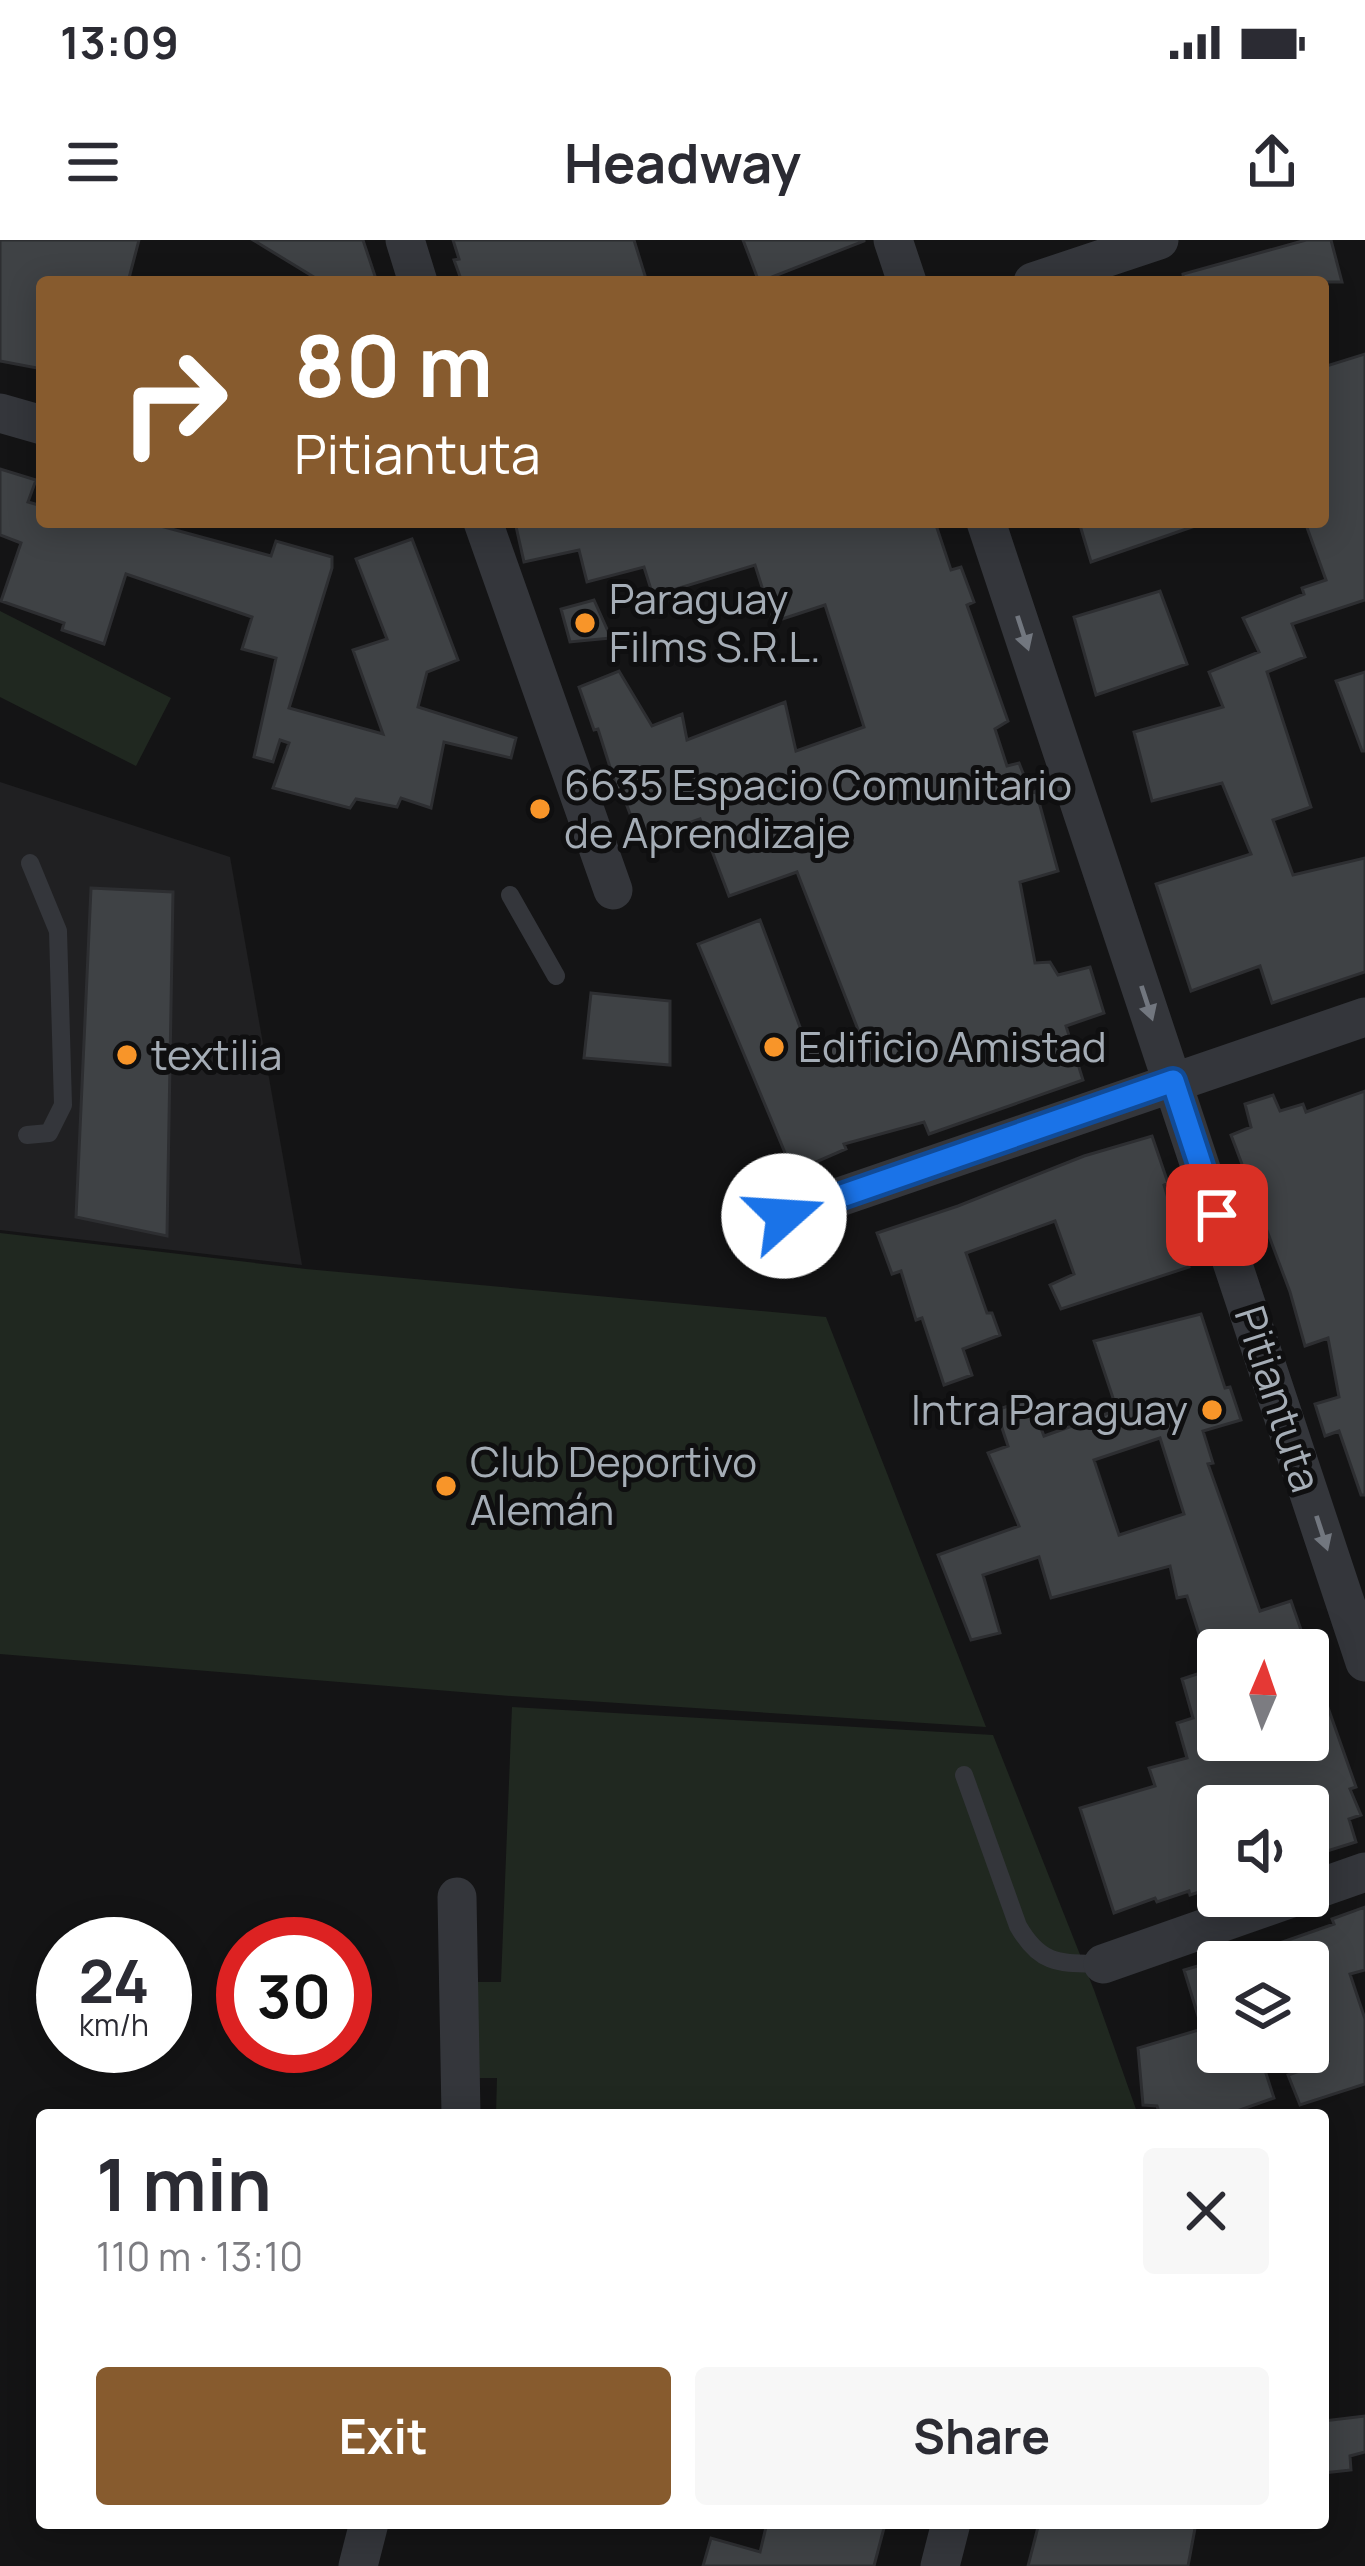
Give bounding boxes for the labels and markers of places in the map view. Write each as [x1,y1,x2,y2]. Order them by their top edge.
place label: Paraguay Films S.R.L. [609,569,821,675]
marker: Paraguay Films S.R.L. [572,610,598,636]
place label: 6635 Espacio Comunitario de Aprendizaje [564,755,1072,861]
marker: 6635 Espacio Comunitario de Aprendizaje [527,796,553,822]
place label: Edificio Amistad [798,1017,1107,1075]
place label: textilia [151,1025,282,1083]
marker: Edificio Amistad [761,1034,787,1060]
marker: textilia [114,1042,140,1068]
pin [1166,1164,1268,1266]
place label: Intra Paraguay [911,1380,1188,1438]
marker: Intra Paraguay [1199,1397,1225,1423]
place label: Club Deportivo Alemán [470,1432,757,1538]
marker: Club Deportivo Alemán [433,1473,459,1499]

